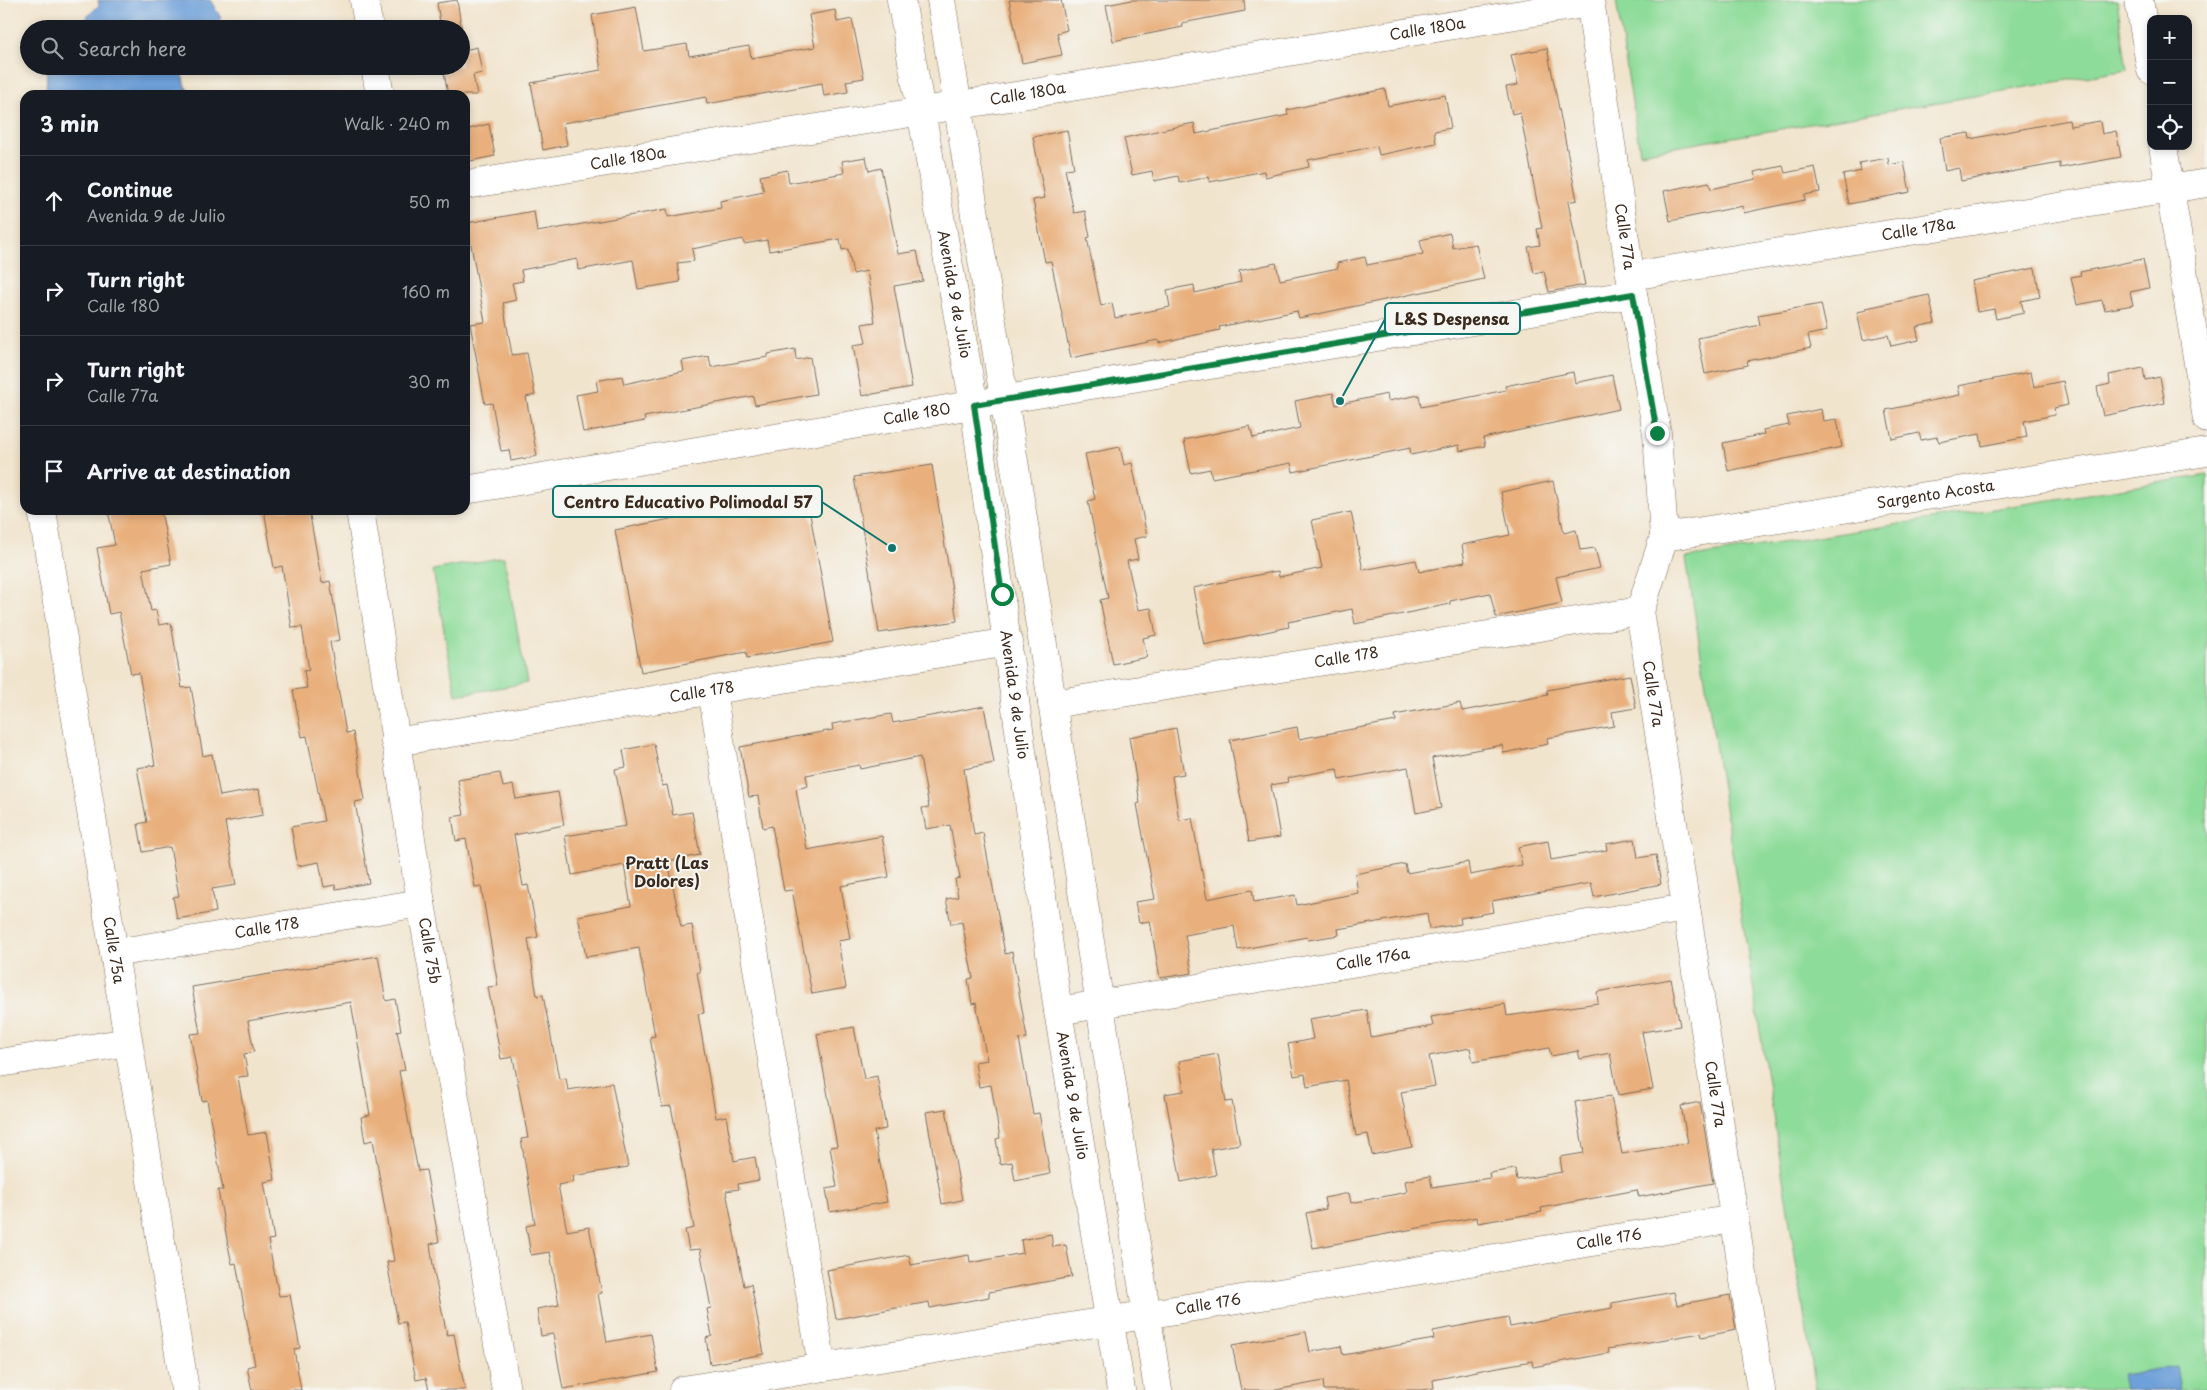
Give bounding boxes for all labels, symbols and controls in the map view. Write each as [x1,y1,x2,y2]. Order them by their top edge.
street label: Calle 180a [1388,10,1468,45]
map controls [2147,15,2192,150]
button: + [2147,15,2192,60]
search box [20,20,470,75]
icon: search [38,34,66,62]
text: Search here [78,34,187,62]
button: − [2147,60,2192,105]
street label: Calle 180a [988,75,1068,110]
button: locate [2147,105,2192,150]
text: 3 min [40,107,99,139]
text: Walk · 240 m [344,111,450,135]
street label: Calle 180a [588,140,668,175]
text: Continue [87,175,173,203]
icon: ahead [40,187,68,215]
text: 50 m [409,189,450,213]
street label: Calle 77a [1610,202,1642,272]
text: Avenida 9 de Julio [87,203,225,227]
street label: Calle 178a [1880,211,1957,245]
street label: Avenida 9 de Julio [933,228,978,360]
text: Turn right [87,265,185,293]
icon: right [40,277,68,305]
text: 160 m [402,279,450,303]
text: Calle 180 [87,293,160,317]
callout: L&S Despensa [1385,303,1520,334]
text: L&S Despensa [1395,306,1510,330]
text: Turn right [87,355,185,383]
icon: right [40,367,68,395]
text: 30 m [408,369,450,393]
text: Calle 77a [87,383,158,407]
street label: Calle 180 [881,396,952,430]
route end [1646,422,1669,445]
icon: arrive [40,457,68,485]
text: Arrive at destination [87,457,291,485]
street label: Sargento Acosta [1875,472,1997,514]
callout: Centro Educativo Polimodal 57 [553,486,822,517]
text: Centro Educativo Polimodal 57 [564,489,813,513]
route start [991,583,1014,606]
street label: Avenida 9 de Julio [995,629,1036,760]
street label: Calle 178 [1312,640,1380,672]
street label: Calle 77a [1638,659,1671,729]
street label: Calle 178 [668,674,736,707]
district label: Pratt (Las Dolores) [625,850,709,892]
street label: Calle 178 [233,910,301,943]
street label: Calle 75a [98,915,132,986]
street label: Calle 75b [414,915,448,985]
street label: Calle 176a [1334,940,1412,975]
street label: Avenida 9 de Julio [1052,1029,1096,1161]
street label: Calle 77a [1700,1059,1733,1129]
street label: Calle 176 [1574,1221,1643,1255]
street label: Calle 176 [1173,1286,1242,1320]

